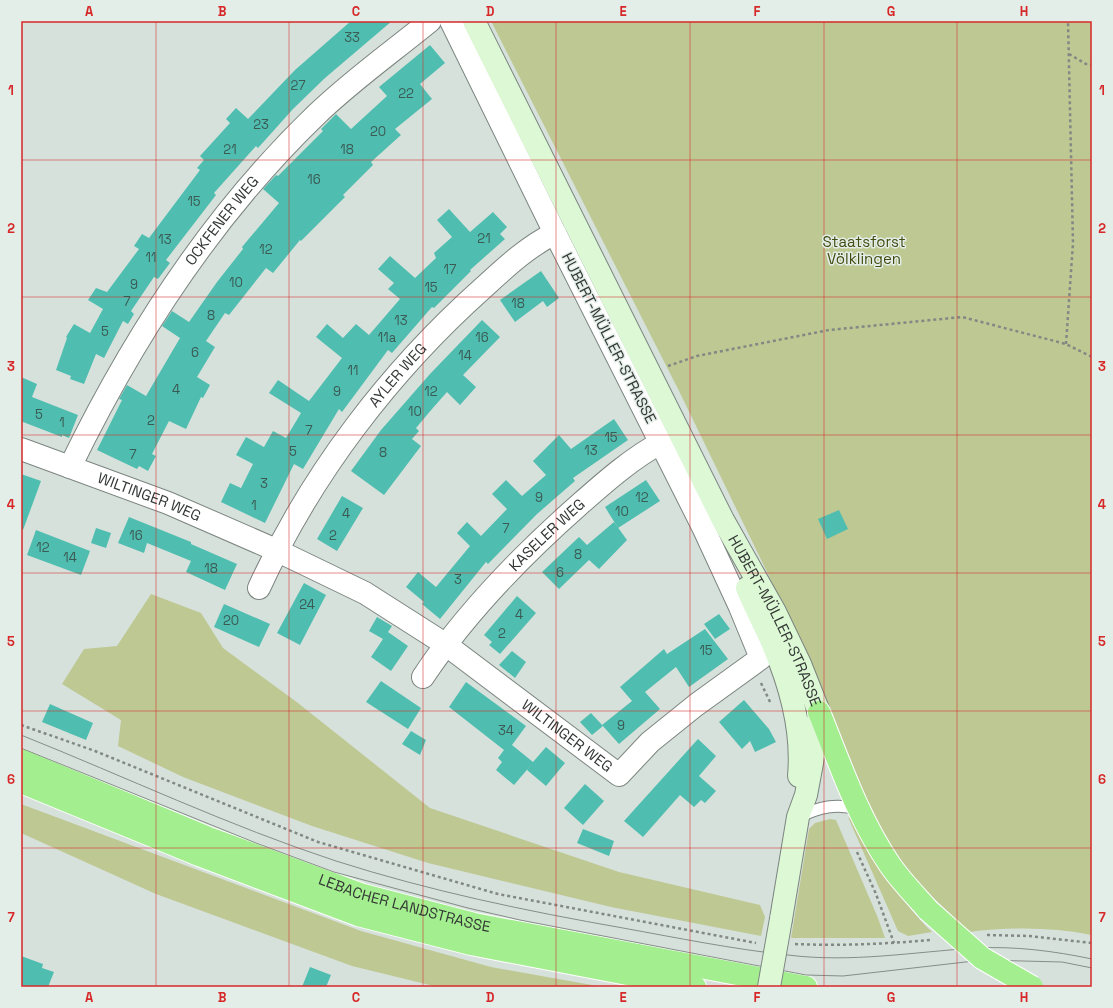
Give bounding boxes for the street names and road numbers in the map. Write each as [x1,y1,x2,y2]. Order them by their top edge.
street label: OCKFENER WEG [181,172,263,269]
street label: HUBERT-MÜLLER-STRASSE [558,249,661,426]
street label: AYLER WEG [364,339,430,411]
street label: WILTINGER WEG [95,468,204,525]
street label: KASELER WEG [504,494,589,575]
street label: HUBERT-MÜLLER-STRASSE [724,531,826,709]
street label: WILTINGER WEG [518,695,617,776]
street label: LEBACHER LANDSTRASSE [316,869,492,936]

